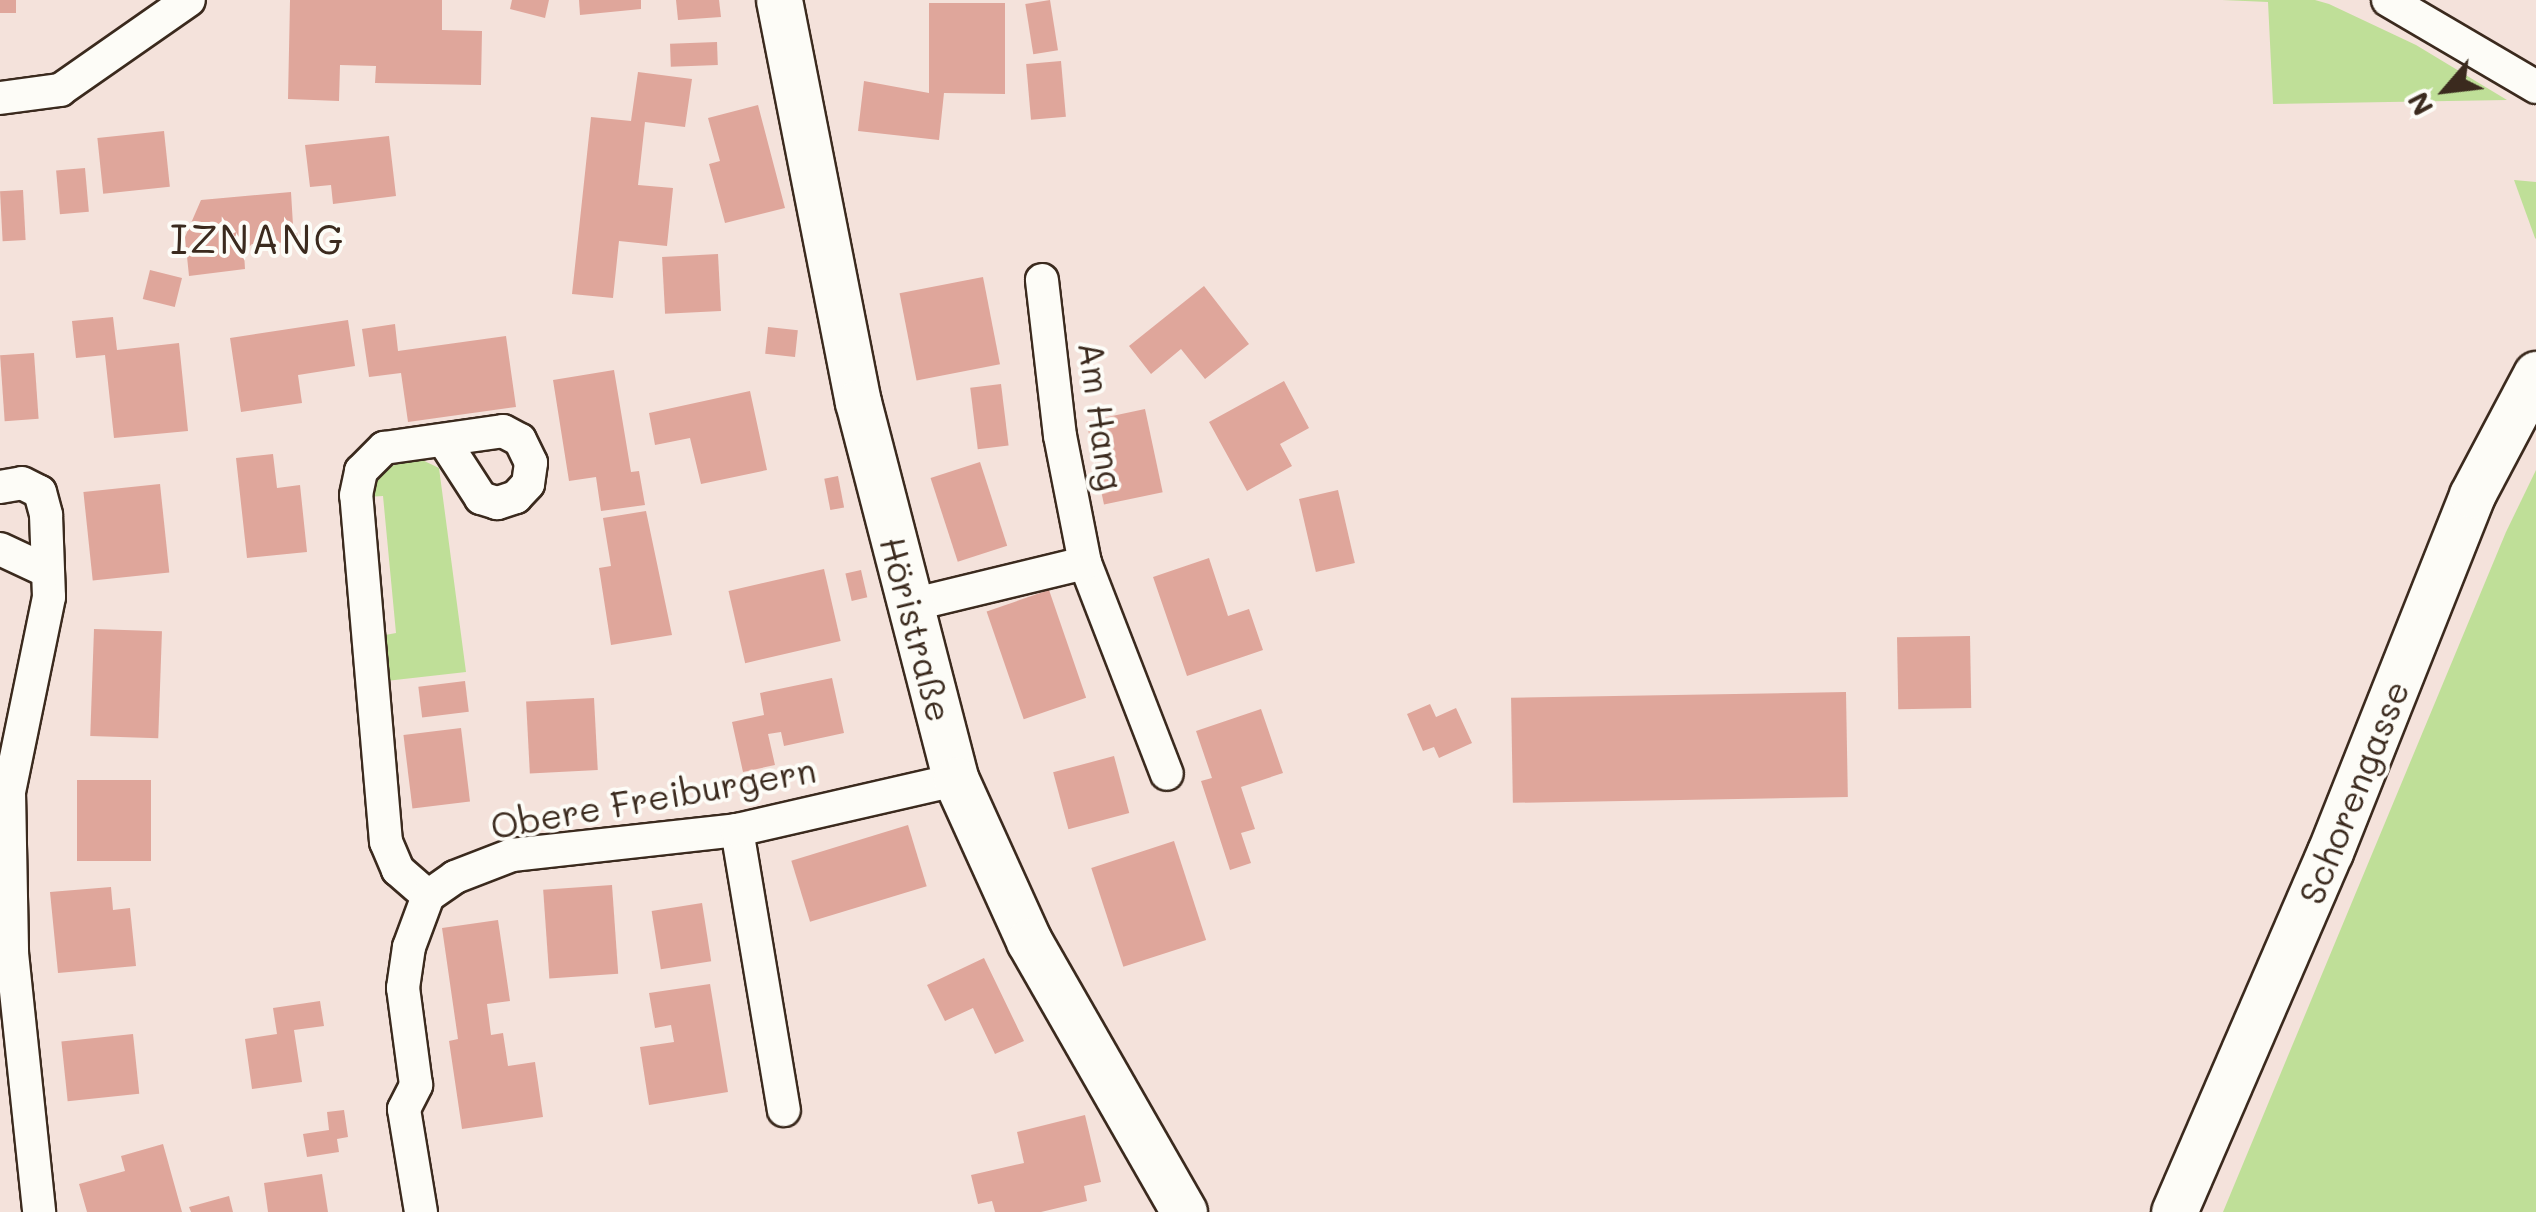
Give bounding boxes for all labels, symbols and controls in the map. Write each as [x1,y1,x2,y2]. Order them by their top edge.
north arrow [2396,40,2496,140]
text: N [2399,86,2440,122]
district label: IZNANG [170,214,346,262]
street label: Am Hang [1071,339,1133,493]
street label: Höristraße [872,532,962,726]
street label: Schorengasse [2289,674,2417,910]
street label: Obere Freiburgern [487,748,819,846]

